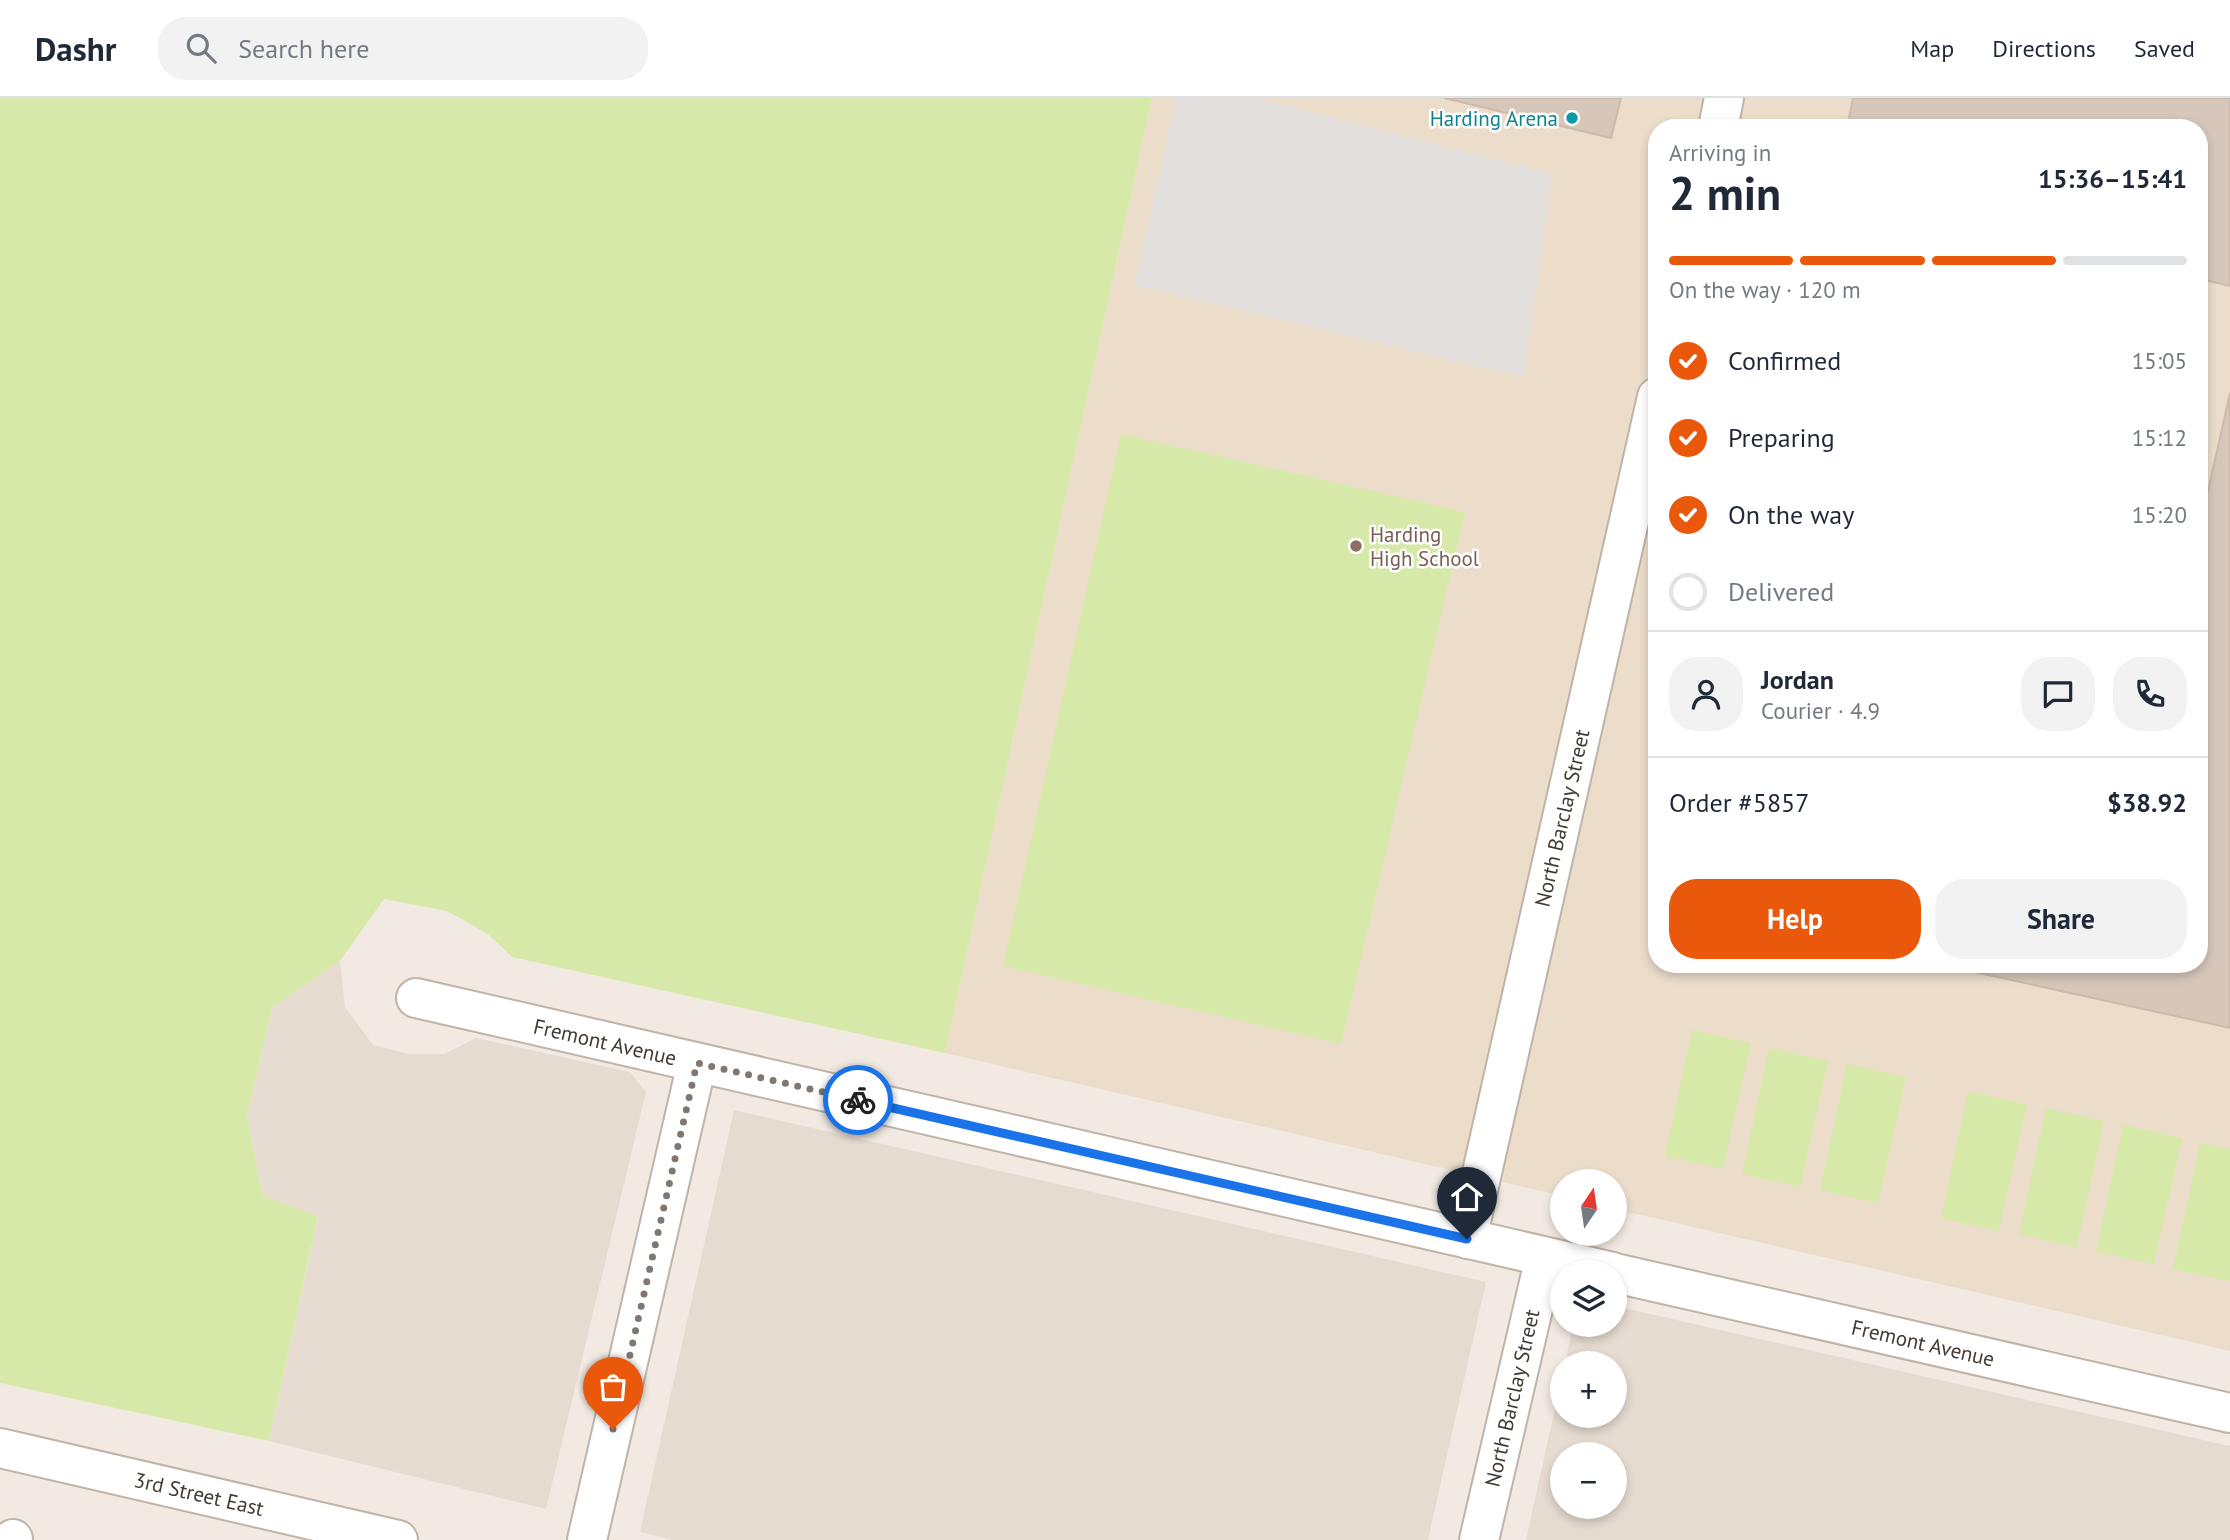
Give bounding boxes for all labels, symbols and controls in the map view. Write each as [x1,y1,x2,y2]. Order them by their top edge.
search box [158,17,648,80]
text: Dashr [35,27,116,70]
icon: search [182,29,220,67]
text: Search here [238,32,369,65]
text: Map [1910,33,1954,64]
text: Directions [1992,33,2096,64]
text: Saved [2134,33,2195,64]
place label: Harding Arena [1430,105,1558,132]
marker: Harding Arena [1564,110,1580,126]
text: Arriving in [1669,138,1771,167]
text: 15:36–15:41 [2038,162,2187,195]
text: 2 min [1669,163,1781,223]
text: On the way · 120 m [1669,275,1861,304]
icon: check [1669,342,1707,380]
text: Confirmed [1728,344,1841,377]
text: 15:05 [2132,346,2187,375]
icon: check [1669,419,1707,457]
text: Preparing [1728,421,1835,454]
text: 15:12 [2132,423,2187,452]
icon: check [1669,496,1707,534]
text: On the way [1728,498,1854,531]
text: 15:20 [2132,500,2187,529]
place label: Harding High School [1370,521,1479,572]
marker: Harding High School [1348,538,1364,554]
text: Delivered [1728,575,1834,608]
button: person [1669,657,1743,731]
button: chat [2021,657,2095,731]
button: phone [2113,657,2187,731]
text: Jordan [1761,663,1834,696]
text: Courier · 4.9 [1761,696,1880,725]
street label: North Barclay Street [1528,727,1596,909]
text: Order #5857 [1669,786,1809,819]
text: $38.92 [2107,786,2187,819]
button: Help [1669,879,1921,959]
button: Share [1935,879,2187,959]
street label: Fremont Avenue [531,1012,679,1072]
courier [823,1065,893,1135]
icon: bike [839,1081,877,1119]
pin [1437,1167,1497,1239]
north arrow [1550,1169,1628,1246]
map controls [1550,1169,1627,1519]
icon: home [1448,1178,1486,1216]
button: layers [1550,1260,1627,1337]
street label: North Barclay Street [1478,1307,1546,1489]
street label: Fremont Avenue [1849,1313,1997,1373]
button: + [1550,1351,1627,1428]
pin [583,1357,643,1429]
icon: bag [594,1368,632,1406]
button: − [1550,1442,1627,1519]
street label: 3rd Street East [131,1466,267,1522]

